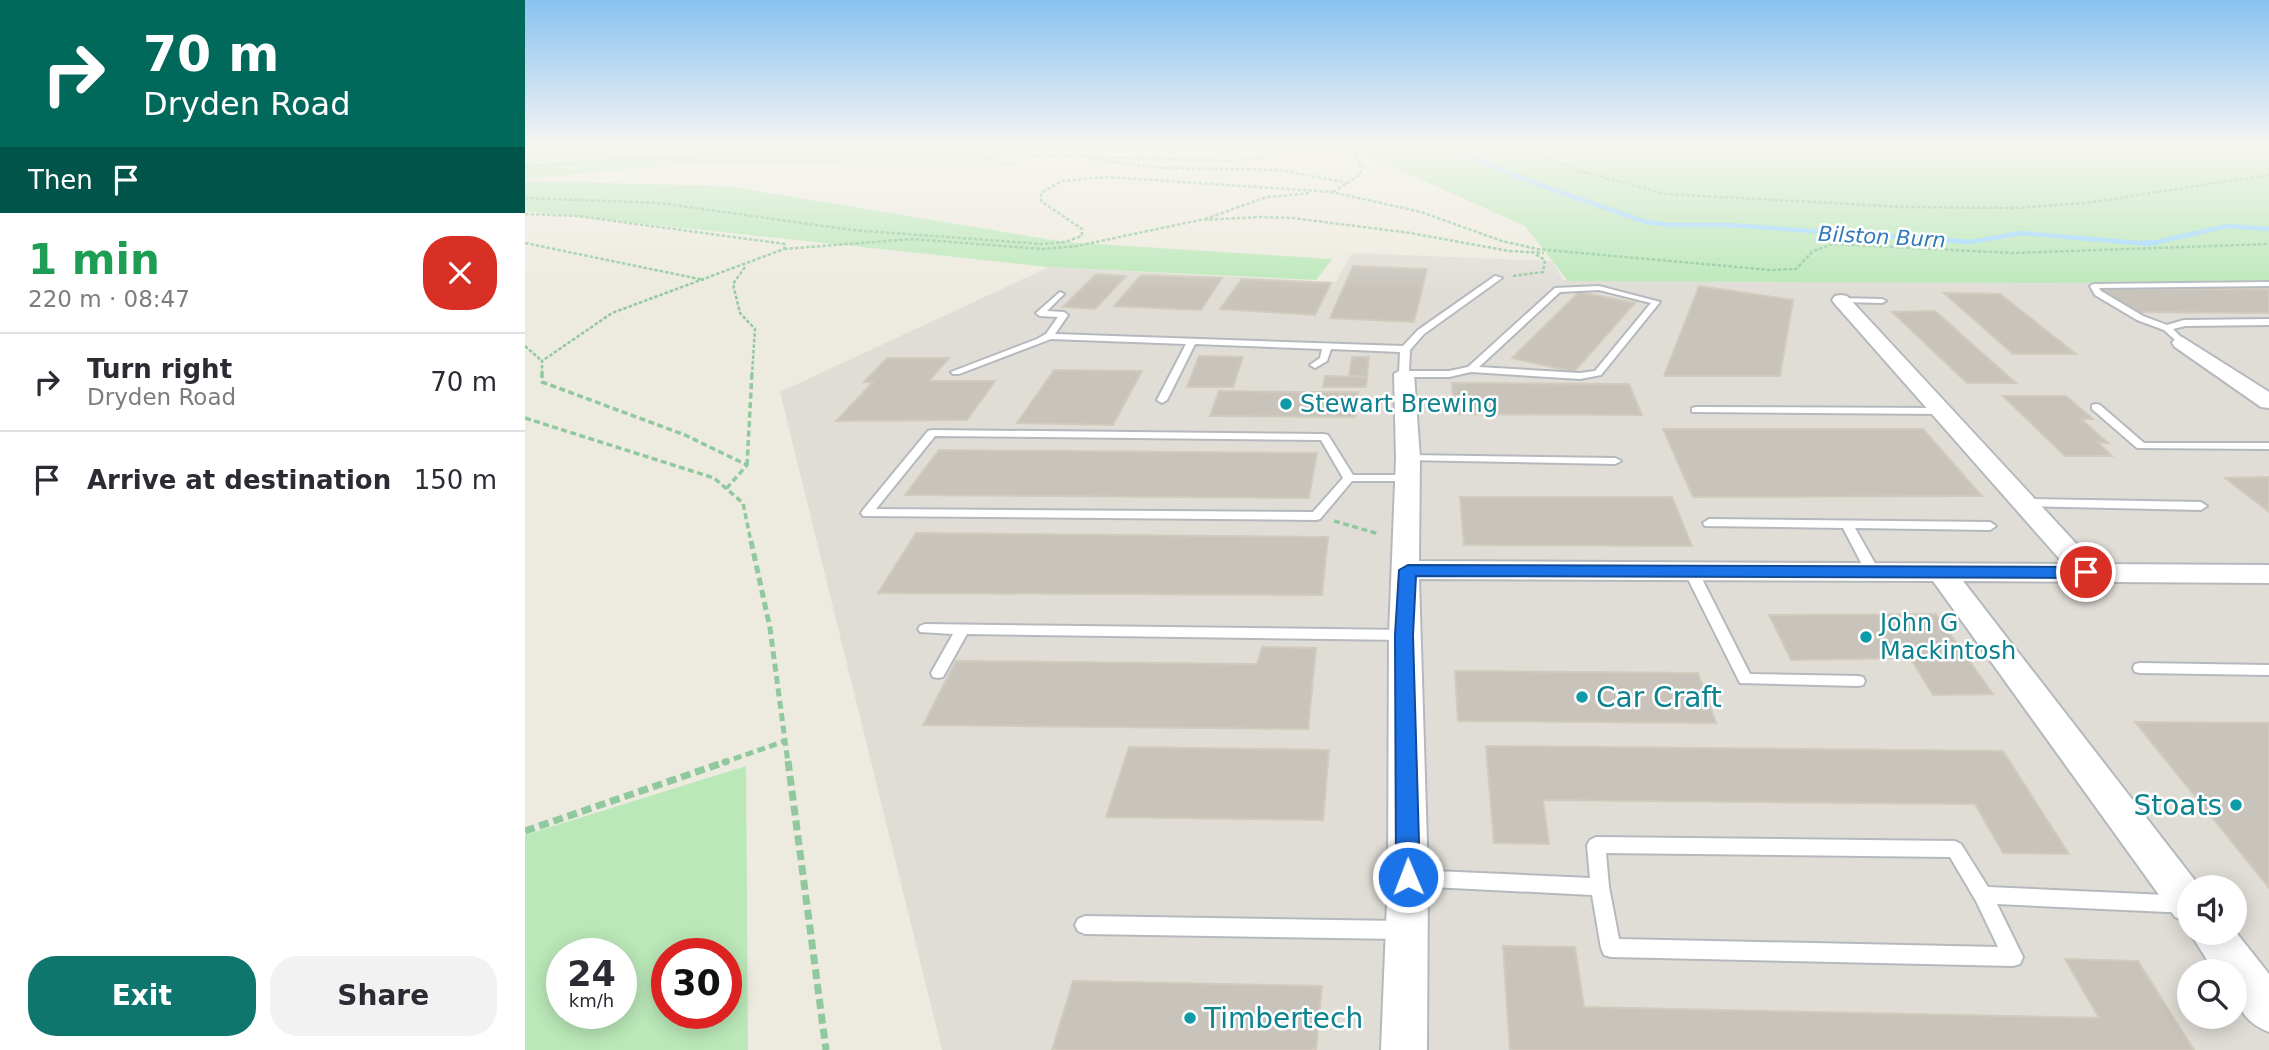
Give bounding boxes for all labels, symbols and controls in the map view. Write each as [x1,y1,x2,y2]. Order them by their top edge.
text: 70 m [143,26,279,83]
icon: right [28,28,119,119]
text: Dryden Road [143,85,350,123]
icon: arrive [107,161,145,199]
text: Then [28,165,93,195]
water label: Bilston Burn [1818,222,1946,252]
text: 1 min [28,235,160,284]
button: close [423,236,497,310]
text: 220 m · 08:47 [28,286,190,312]
text: Turn right [87,354,232,384]
icon: right [28,363,66,401]
text: 70 m [430,367,497,397]
text: Dryden Road [87,384,236,410]
place label: Stewart Brewing [1300,390,1498,418]
marker: Stewart Brewing [1278,396,1294,412]
icon: arrive [28,461,66,499]
text: Arrive at destination [87,465,391,495]
text: 150 m [414,465,497,495]
pin [2056,542,2116,602]
icon: arrive [2067,553,2105,591]
place label: John G Mackintosh [1878,609,2016,665]
marker: John G Mackintosh [1858,629,1874,645]
place label: Car Craft [1596,681,1722,714]
marker: Car Craft [1574,689,1590,705]
place label: Stoats [2133,789,2222,822]
marker: Stoats [2228,797,2244,813]
position arrow [1371,840,1445,914]
map controls [2177,875,2247,1029]
button: sound [2177,875,2247,945]
speed limit sign: 30 [651,938,742,1029]
text: 24 [567,954,616,994]
button: Exit [28,956,256,1036]
button: Share [270,956,497,1036]
button: search [2177,959,2247,1029]
text: km/h [569,990,614,1011]
place label: Timbertech [1203,1002,1363,1035]
marker: Timbertech [1182,1010,1198,1026]

